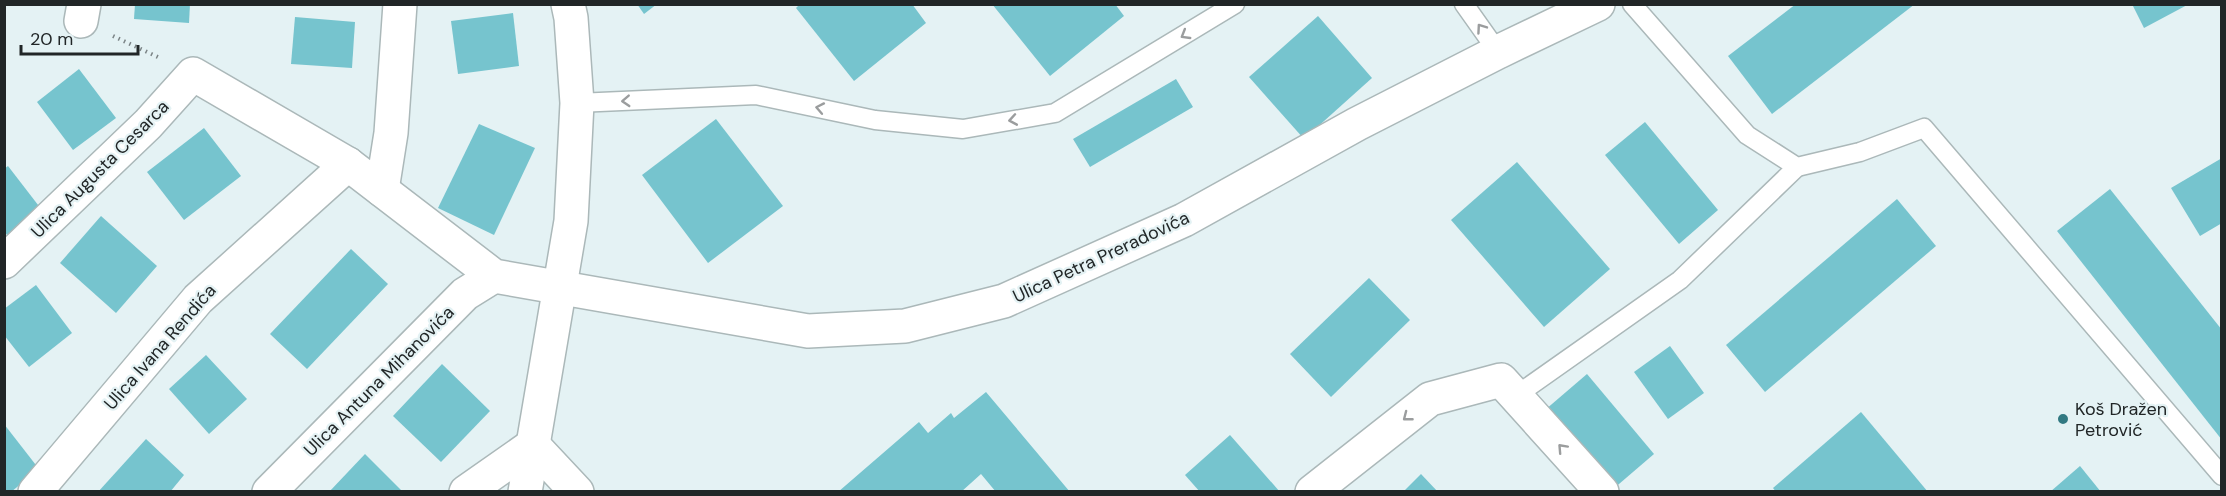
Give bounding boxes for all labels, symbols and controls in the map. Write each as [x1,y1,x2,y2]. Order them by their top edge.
scale bar [21,18,138,56]
one-way arrow [1477,24,1488,35]
text: 20 m [30,27,73,51]
one-way arrow [1181,27,1191,39]
street label: Ulica Augusta Cesarca [26,95,174,243]
one-way arrow [622,95,631,108]
one-way arrow [815,102,825,115]
one-way arrow [1008,113,1018,126]
street label: Ulica Petra Preradovića [1009,206,1193,308]
street label: Ulica Ivana Rendića [99,279,221,415]
street label: Ulica Antuna Mihanovića [299,301,459,461]
place label: Koš Dražen Petrović [2075,397,2167,442]
one-way arrow [1403,410,1414,421]
marker: Koš Dražen Petrović [2056,412,2070,426]
one-way arrow [1558,445,1569,455]

